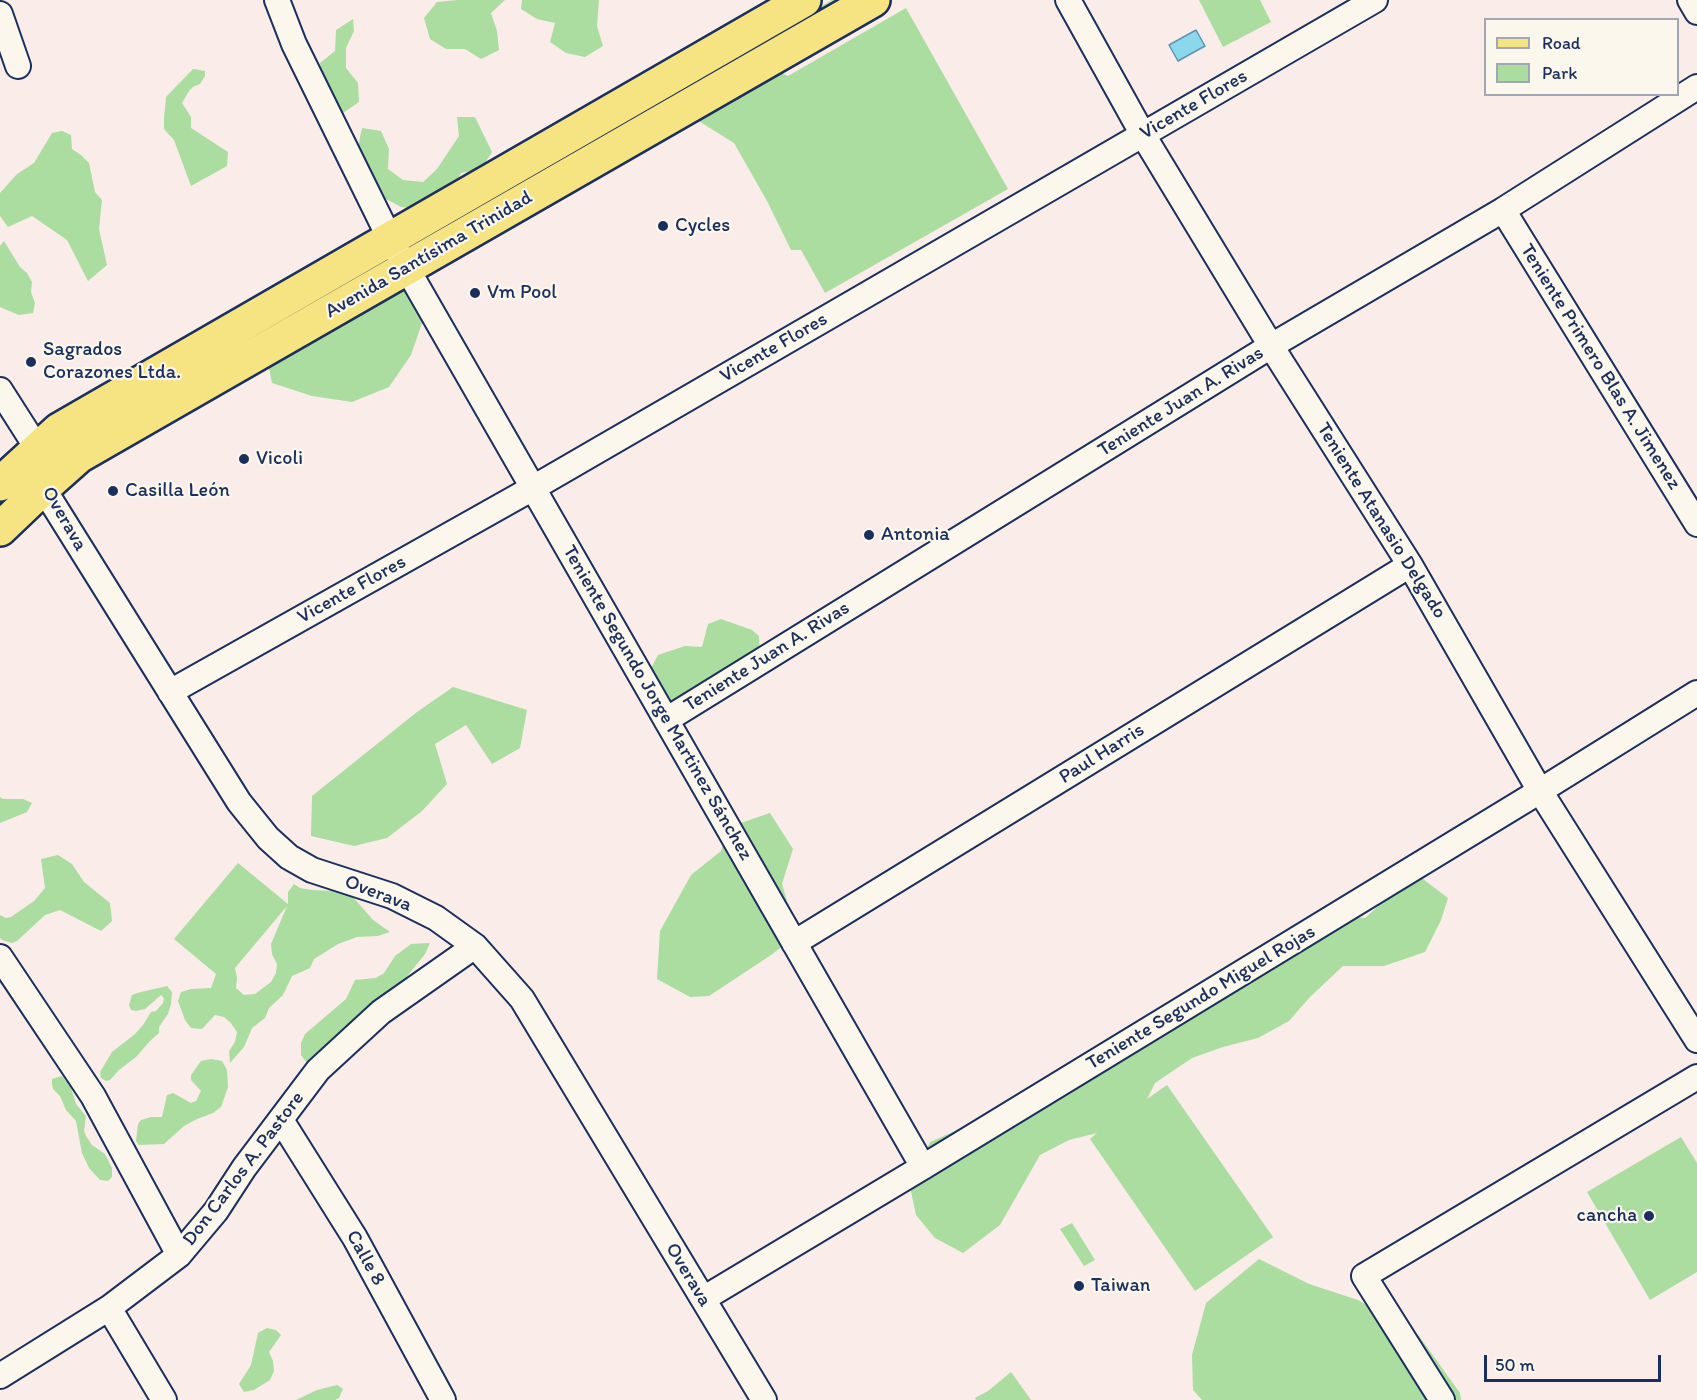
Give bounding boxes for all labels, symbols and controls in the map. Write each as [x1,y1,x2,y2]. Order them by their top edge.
legend [1484,18,1679,96]
text: Road [1542,32,1581,54]
text: Park [1542,62,1577,84]
street label: Vicente Flores [1136,65,1252,145]
street label: Avenida Santísima Trinidad [321,186,537,324]
place label: Cycles [675,214,730,238]
marker: Cycles [656,219,670,233]
street label: Teniente Primero Blas A. Jimenez [1514,240,1686,494]
place label: Vm Pool [487,281,557,305]
marker: Vm Pool [468,286,482,300]
street label: Vicente Flores [716,308,832,388]
place label: Sagrados Corazones Ltda. [43,338,181,385]
street label: Teniente Juan A. Rivas [1094,341,1268,463]
marker: Sagrados Corazones Ltda. [24,355,38,369]
street label: Teniente Atanasio Delgado [1311,419,1451,623]
place label: Vicoli [256,447,303,471]
marker: Vicoli [237,452,251,466]
place label: Casilla León [125,479,230,503]
street label: Overava [36,483,92,555]
marker: Casilla León [106,484,120,498]
place label: Antonia [881,523,950,547]
marker: Antonia [862,528,876,542]
street label: Teniente Segundo Jorge Martinez Sánchez [557,541,757,865]
street label: Vicente Flores [294,550,410,630]
street label: Teniente Juan A. Rivas [680,596,854,718]
street label: Paul Harris [1055,718,1149,790]
street label: Overava [341,870,415,918]
street label: Teniente Segundo Miguel Rojas [1082,920,1320,1076]
street label: Don Carlos A. Pastore [178,1087,310,1251]
place label: cancha [1577,1204,1637,1228]
marker: cancha [1642,1209,1656,1223]
street label: Calle 8 [340,1226,390,1290]
street label: Overava [660,1239,716,1311]
place label: Taiwan [1091,1274,1150,1298]
marker: Taiwan [1072,1279,1086,1293]
scale bar [1487,1343,1664,1381]
text: 50 m [1495,1354,1535,1376]

